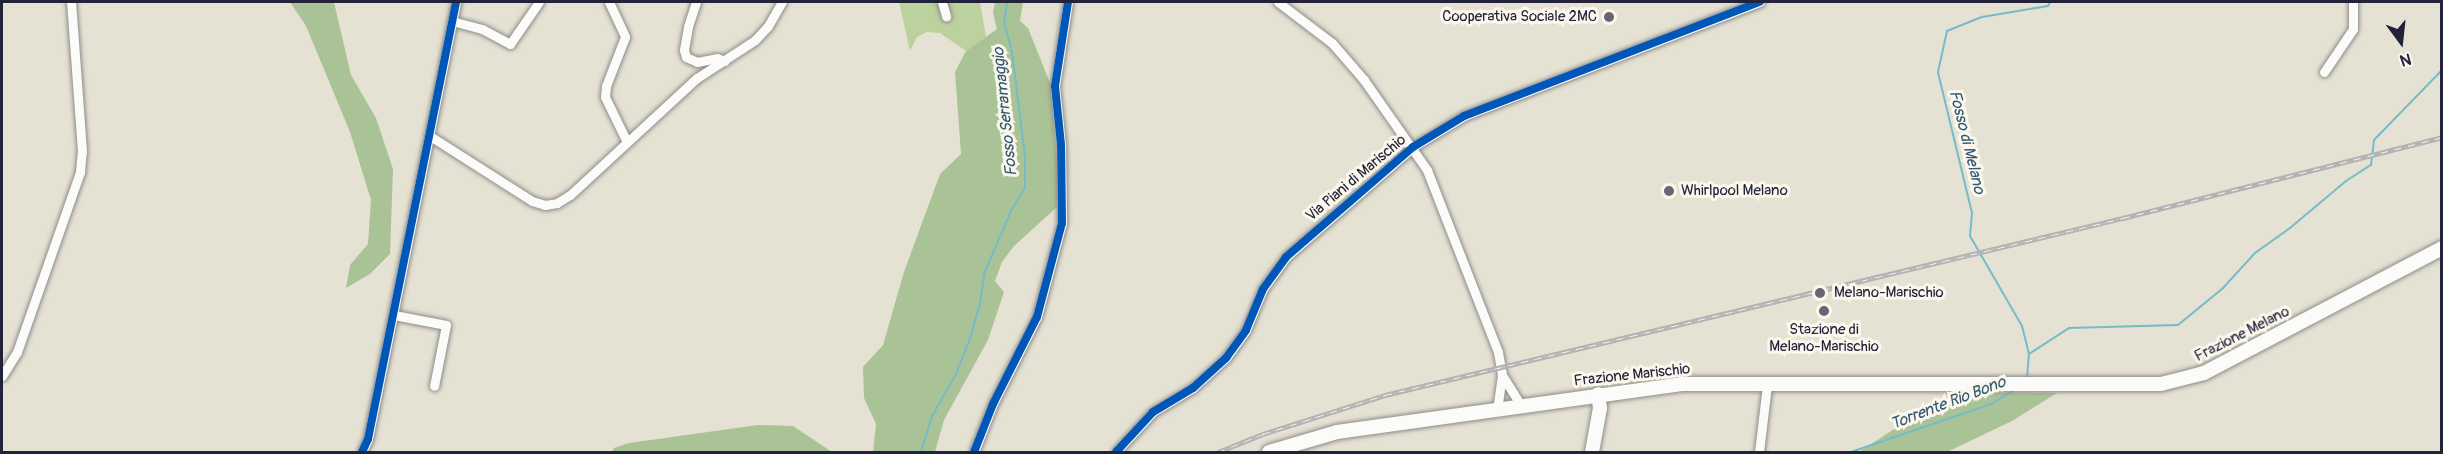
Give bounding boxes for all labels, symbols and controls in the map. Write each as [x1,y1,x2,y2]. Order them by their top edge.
place label: Cooperativa Sociale 2MC [1442,8,1597,26]
marker: Cooperativa Sociale 2MC [1602,10,1616,24]
north arrow [2371,12,2431,72]
water label: Fosso Serramaggio [989,47,1021,177]
text: N [2398,48,2413,70]
water label: Fosso di Melano [1945,88,1989,196]
street label: Via Piani di Marischio [1302,131,1410,225]
place label: Whirlpool Melano [1681,182,1788,200]
marker: Whirlpool Melano [1662,184,1676,198]
marker: Melano-Marischio [1811,284,1829,302]
place label: Melano-Marischio [1834,284,1944,302]
street label: Frazione Melano [2192,302,2292,366]
marker: Stazione di Melano-Marischio [1817,304,1831,318]
place label: Stazione di Melano-Marischio [1769,320,1879,355]
street label: Frazione Marischio [1573,360,1691,390]
water label: Torrente Rio Bono [1888,372,2008,434]

